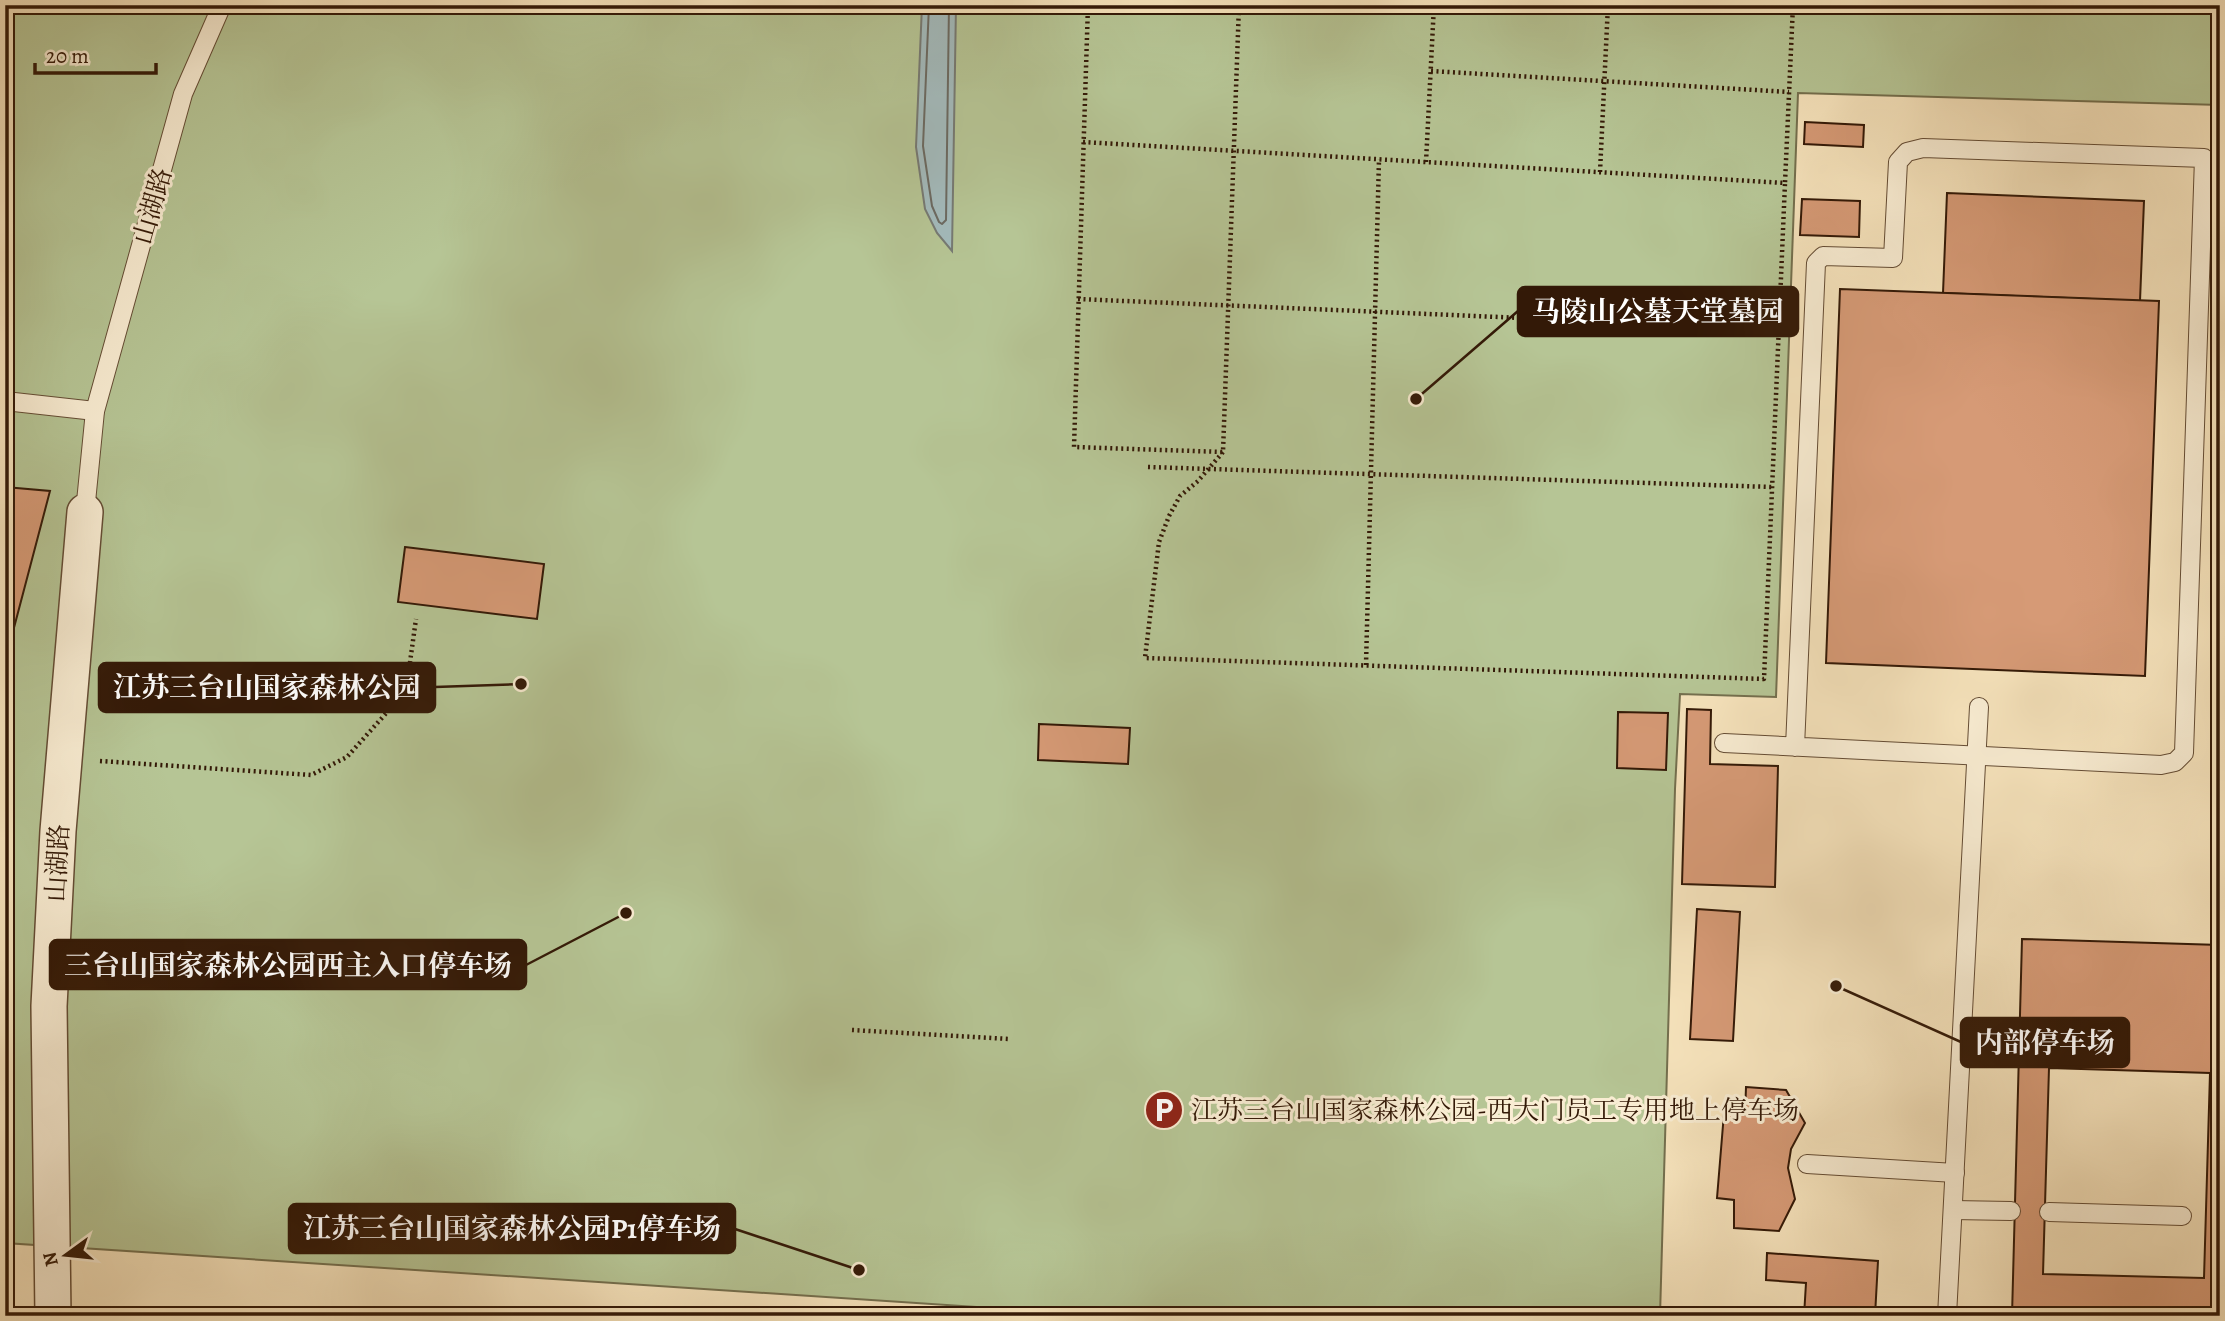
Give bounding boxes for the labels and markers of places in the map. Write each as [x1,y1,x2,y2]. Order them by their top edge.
callout: 马陵山公墓天堂墓园 [1518,287,1798,336]
callout: 江苏三台山国家森林公园 [99,663,435,712]
callout: 三台山国家森林公园西主入口停车场 [50,940,526,989]
callout: 内部停车场 [1961,1018,2129,1067]
parking icon: 江苏三台山国家森林公园-西大门员工专用地上停车场 [1143,1089,1185,1131]
place label: 江苏三台山国家森林公园-西大门员工专用地上停车场 [1191,1093,1799,1128]
callout: 江苏三台山国家森林公园P1停车场 [289,1204,735,1253]

